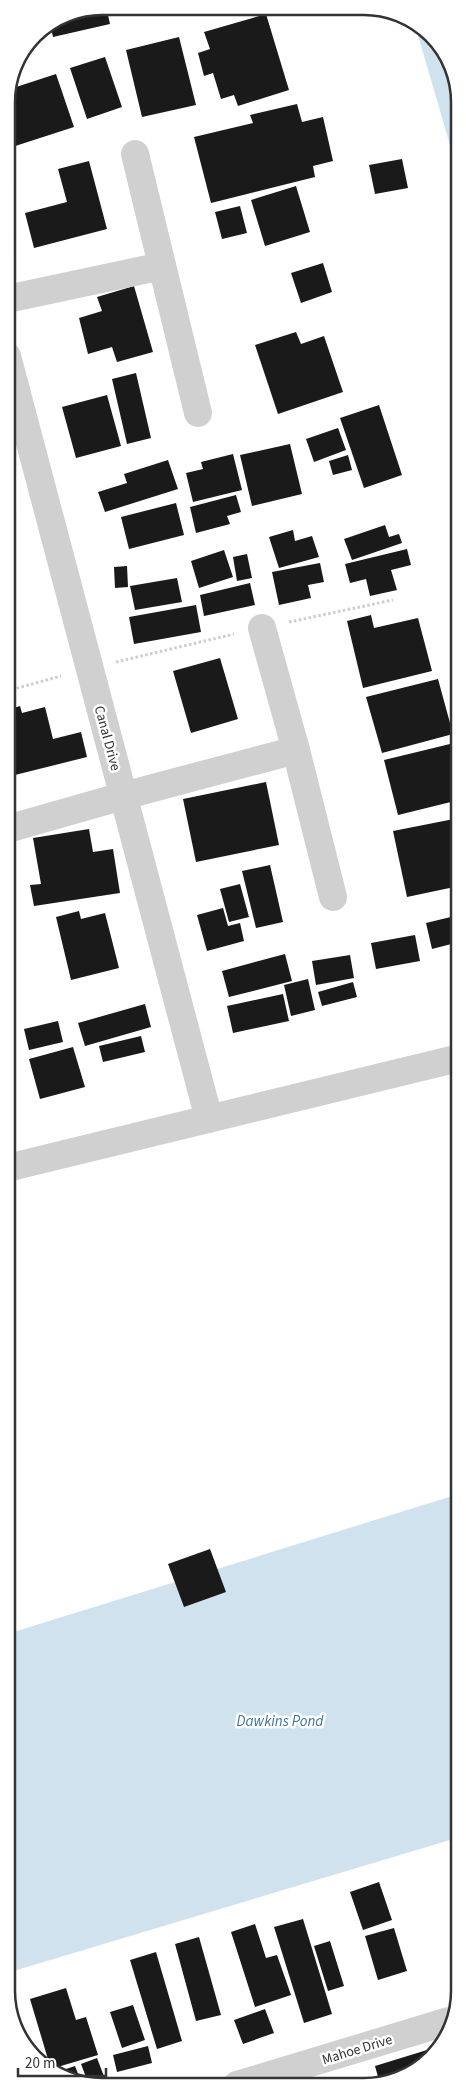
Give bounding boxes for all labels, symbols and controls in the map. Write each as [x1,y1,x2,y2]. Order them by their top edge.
street label: Canal Drive [89,704,125,773]
water label: Dawkins Pond [237,1711,324,1732]
street label: Mahoe Drive [320,2030,395,2070]
scale bar [18,2046,105,2078]
text: 20 m [25,2053,55,2074]

